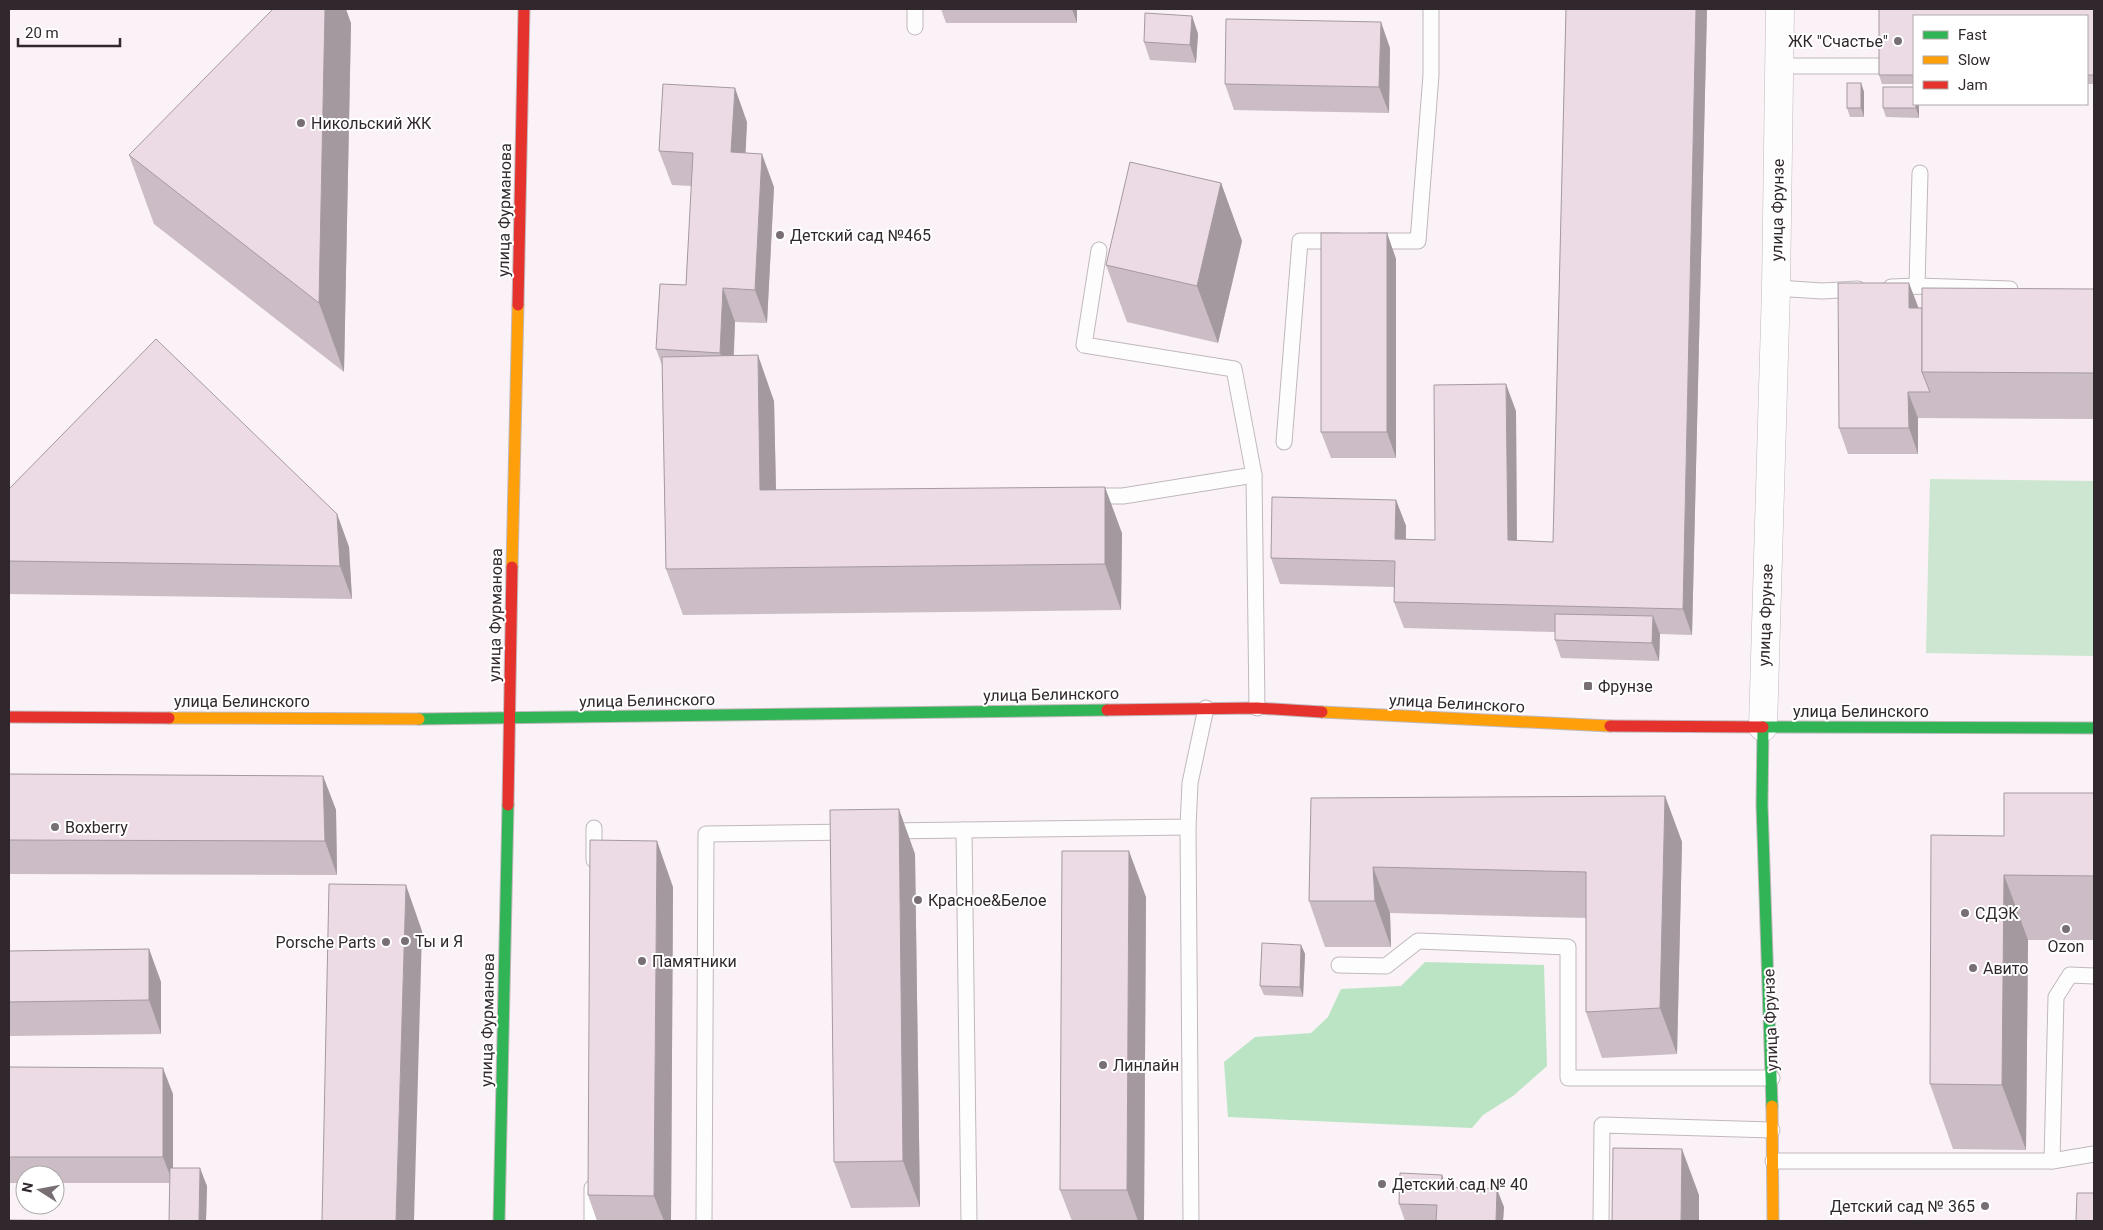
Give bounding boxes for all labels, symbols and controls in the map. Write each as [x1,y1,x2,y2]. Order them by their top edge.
scale bar [18,15,120,47]
legend [1913,15,2088,105]
text: 20 m [25,24,59,42]
text: Fast [1958,26,1987,44]
place label: ЖК "Счастье" [1788,32,1888,51]
marker: ЖК "Счастье" [1892,35,1904,47]
text: Slow [1958,51,1990,69]
text: Jam [1958,76,1988,94]
place label: Никольский ЖК [311,114,432,133]
marker: Никольский ЖК [295,117,307,129]
street label: улица Фурманова [494,143,515,277]
street label: улица Фрунзе [1767,159,1788,261]
place label: Детский сад №465 [790,226,931,245]
marker: Детский сад №465 [774,229,786,241]
street label: улица Фурманова [485,548,506,682]
street label: улица Фрунзе [1754,563,1777,667]
place label: Фрунзе [1598,677,1653,696]
marker: Фрунзе [1582,680,1594,692]
street label: улица Белинского [983,684,1119,705]
street label: улица Белинского [579,690,715,711]
street label: улица Белинского [1389,690,1525,717]
street label: улица Белинского [174,692,310,711]
street label: улица Белинского [1793,702,1929,721]
place label: Boxberry [65,818,128,837]
marker: Boxberry [49,821,61,833]
place label: Красное&Белое [928,891,1046,910]
marker: Красное&Белое [912,894,924,906]
place label: СДЭК [1975,904,2019,923]
marker: СДЭК [1959,907,1971,919]
marker: Ozon [2060,923,2072,935]
place label: Ты и Я [415,932,463,951]
place label: Porsche Parts [276,933,376,952]
marker: Ты и Я [399,935,411,947]
marker: Porsche Parts [380,936,392,948]
place label: Ozon [2048,937,2084,956]
place label: Памятники [652,952,737,971]
street label: улица Фурманова [477,953,498,1087]
marker: Памятники [636,955,648,967]
place label: Авито [1983,959,2028,978]
marker: Авито [1967,962,1979,974]
street label: улица Фрунзе [1759,968,1782,1072]
place label: Линлайн [1113,1056,1179,1075]
marker: Линлайн [1097,1059,1109,1071]
north arrow [15,1165,65,1215]
place label: Детский сад № 40 [1392,1175,1528,1194]
marker: Детский сад № 40 [1376,1178,1388,1190]
text: N [18,1181,36,1194]
place label: Детский сад № 365 [1830,1197,1975,1216]
marker: Детский сад № 365 [1979,1200,1991,1212]

